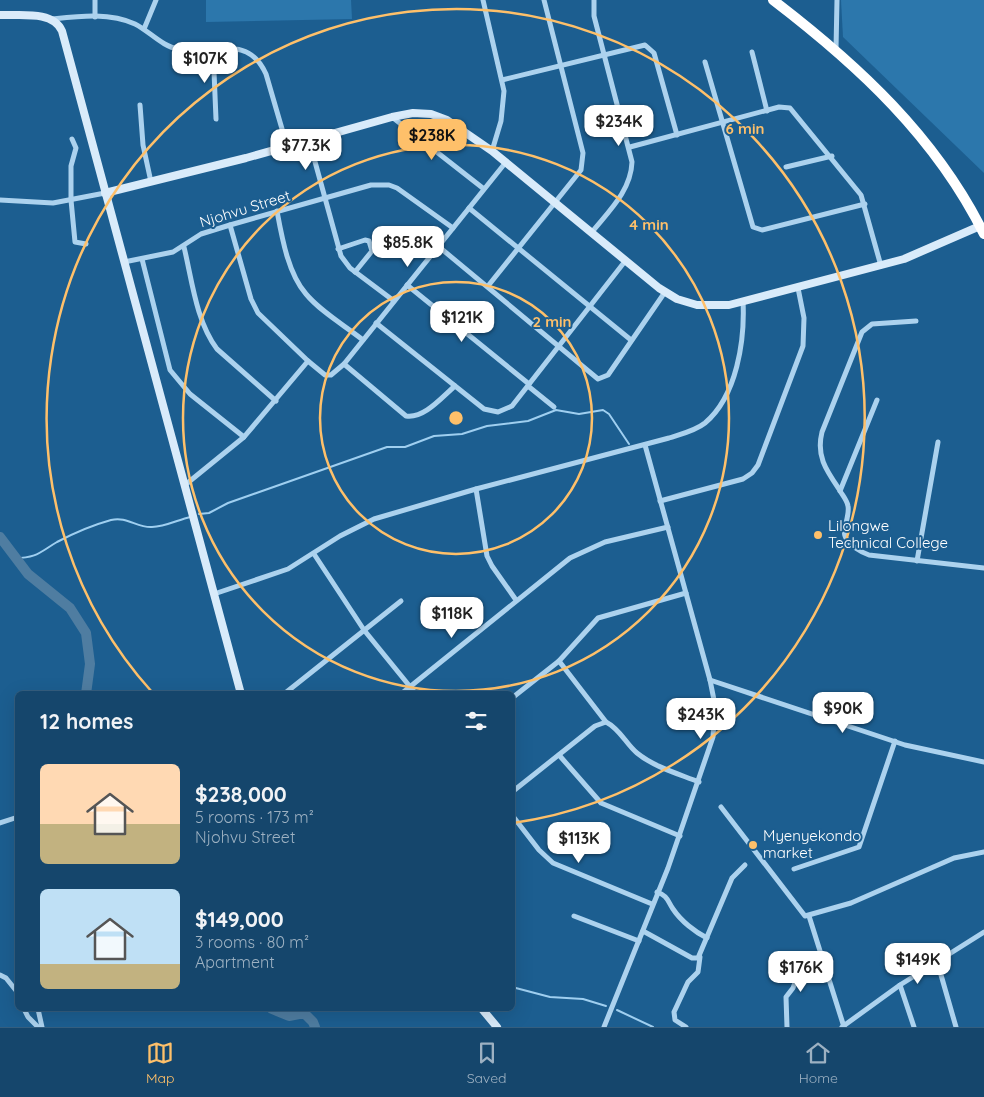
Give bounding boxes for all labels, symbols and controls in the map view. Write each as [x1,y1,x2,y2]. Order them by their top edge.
pin: $107K [170,42,240,84]
text: $107K [183,48,227,68]
pin: $234K [584,104,654,147]
text: $234K [595,111,643,131]
pin: $238K [397,119,467,161]
text: 6 min [726,119,764,138]
text: $238K [409,125,455,145]
pin: $77.3K [265,128,347,171]
text: $77.3K [281,135,331,155]
street label: Njohvu Street [197,186,293,231]
text: 4 min [629,215,669,234]
pin: $85.8K [367,226,449,268]
text: $85.8K [383,232,433,252]
pin: $121K [427,300,497,343]
text: $121K [441,307,483,327]
text: 2 min [532,312,572,331]
centre of rings [447,409,465,427]
place label: Lilongwe Technical College [828,516,948,552]
marker: Lilongwe Technical College [812,529,824,541]
pin: $118K [417,596,487,639]
text: $118K [431,603,473,623]
pin: $90K [813,692,873,734]
pin: $243K [666,698,736,740]
text: $90K [824,698,862,718]
text: $243K [677,704,725,724]
icon: filters [462,707,490,735]
text: 12 homes [40,708,133,734]
text: $238,000 [195,781,287,807]
icon: home [80,784,140,844]
text: 5 rooms · 173 m² [195,807,314,827]
pin: $113K [544,822,614,864]
place label: Myenyekondo market [763,826,861,862]
text: Njohvu Street [195,827,295,847]
text: $113K [558,828,600,848]
marker: Myenyekondo market [747,839,759,851]
text: $149,000 [195,906,284,932]
icon: home [80,909,140,969]
text: 3 rooms · 80 m² [195,932,309,952]
pin: $149K [883,942,953,985]
text: $149K [896,949,940,969]
pin: $176K [766,950,836,993]
text: Apartment [195,952,275,972]
text: $176K [779,957,823,977]
tab: Map [146,1039,175,1087]
tab: Saved [467,1039,507,1087]
tab: Home [799,1039,838,1087]

